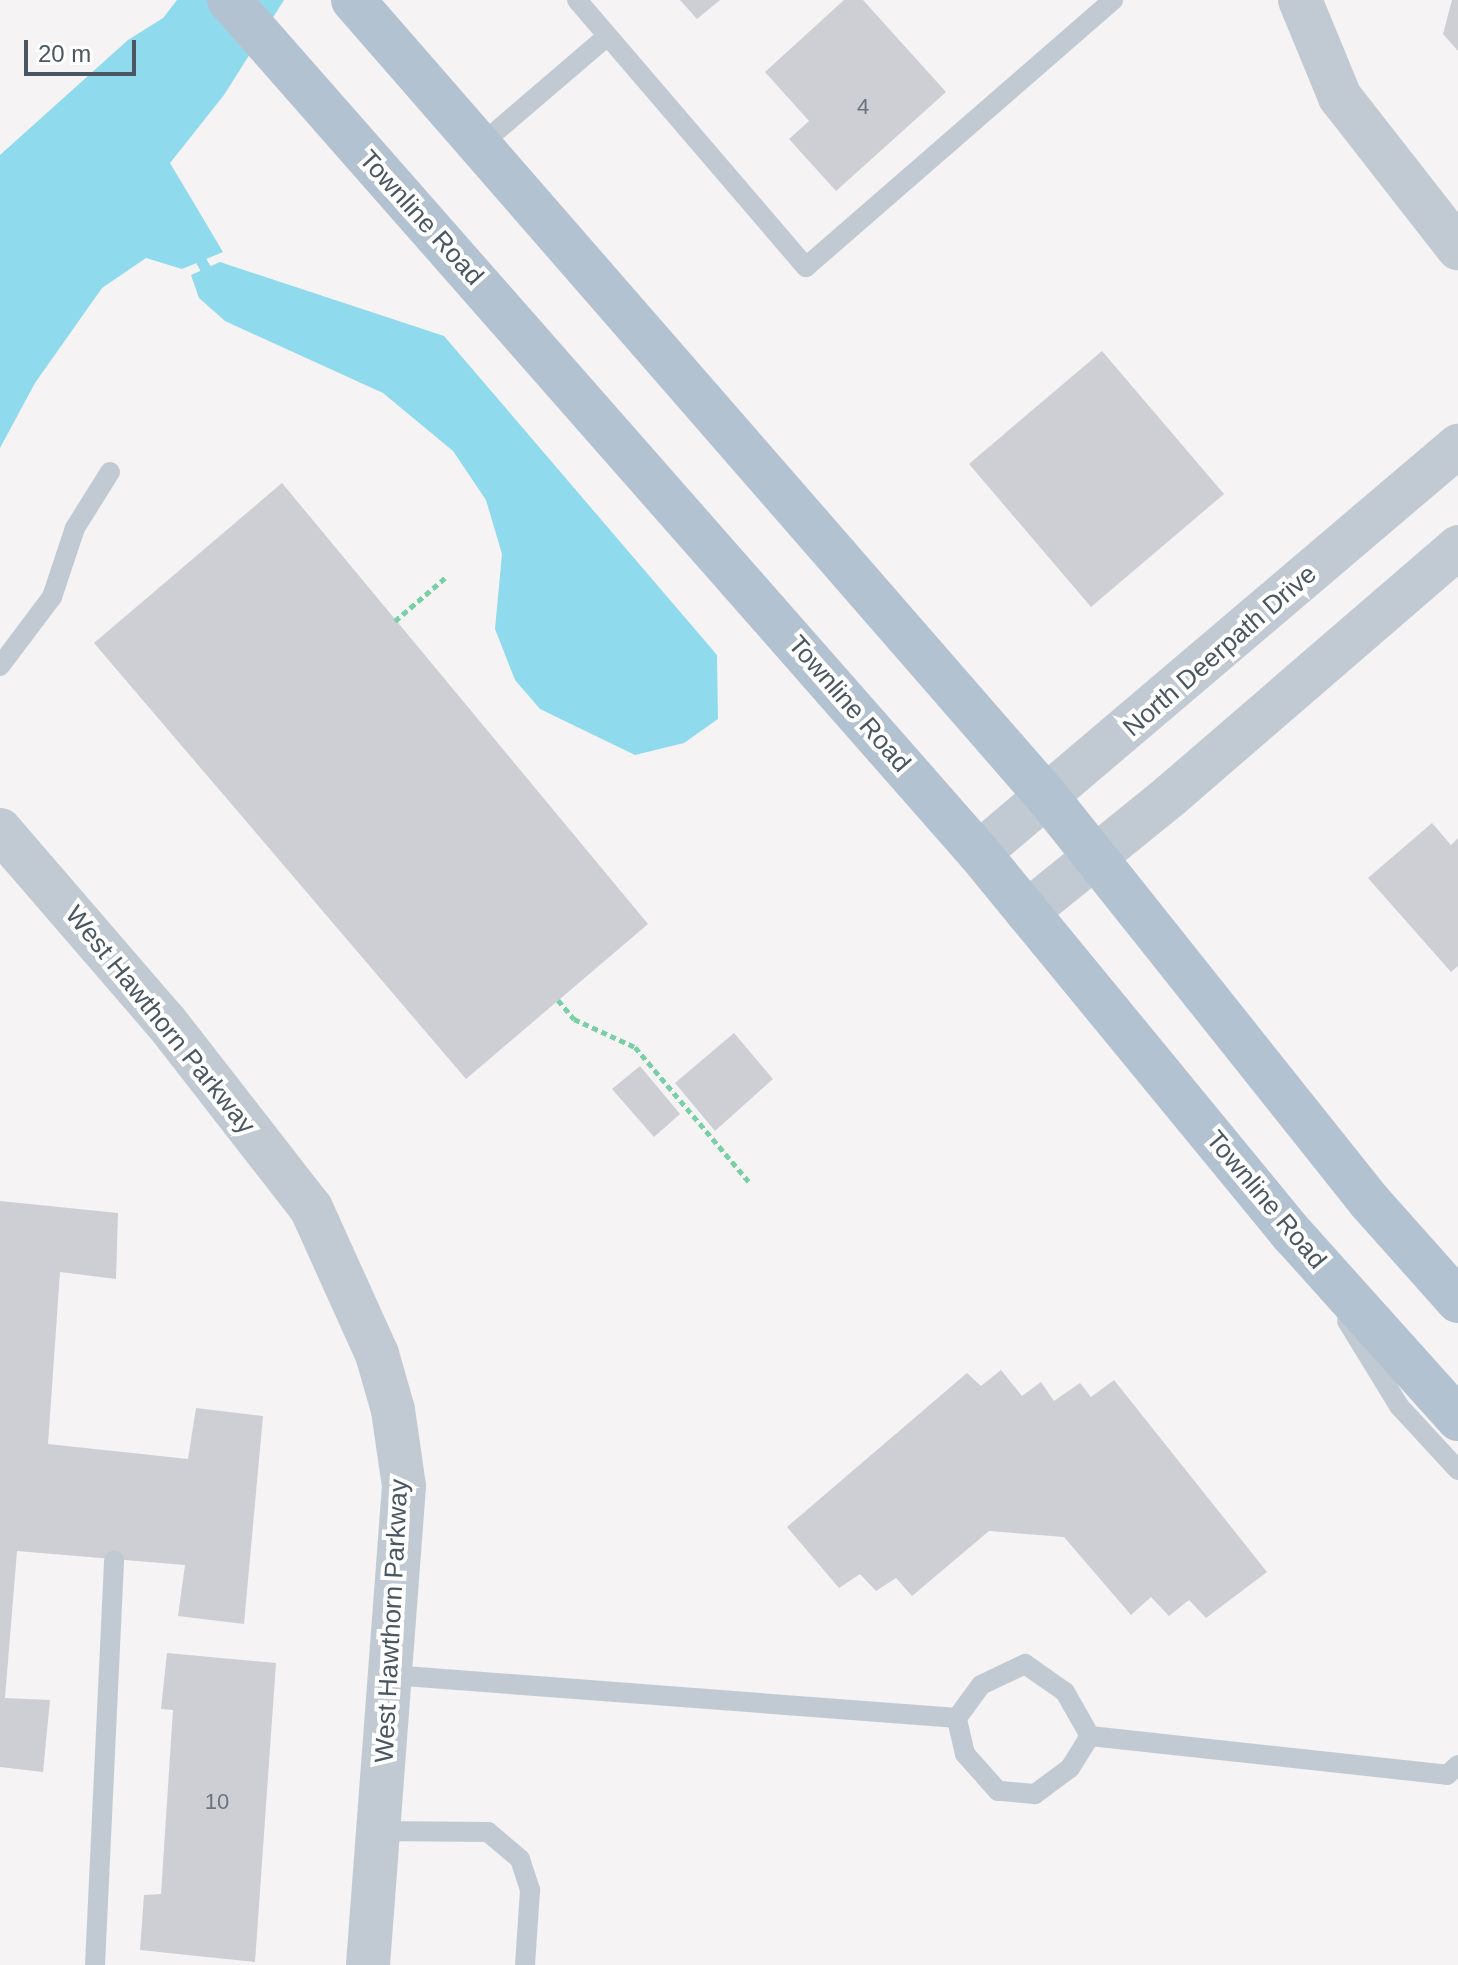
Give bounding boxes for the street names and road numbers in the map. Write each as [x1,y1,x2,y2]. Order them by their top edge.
street label: Townline Road [352,144,490,292]
street label: North Deerpath Drive [1117,559,1323,743]
street label: Townline Road [781,629,917,779]
street label: West Hawthorn Parkway [58,900,262,1140]
street label: Townline Road [1199,1125,1333,1275]
street label: West Hawthorn Parkway [369,1478,415,1764]

